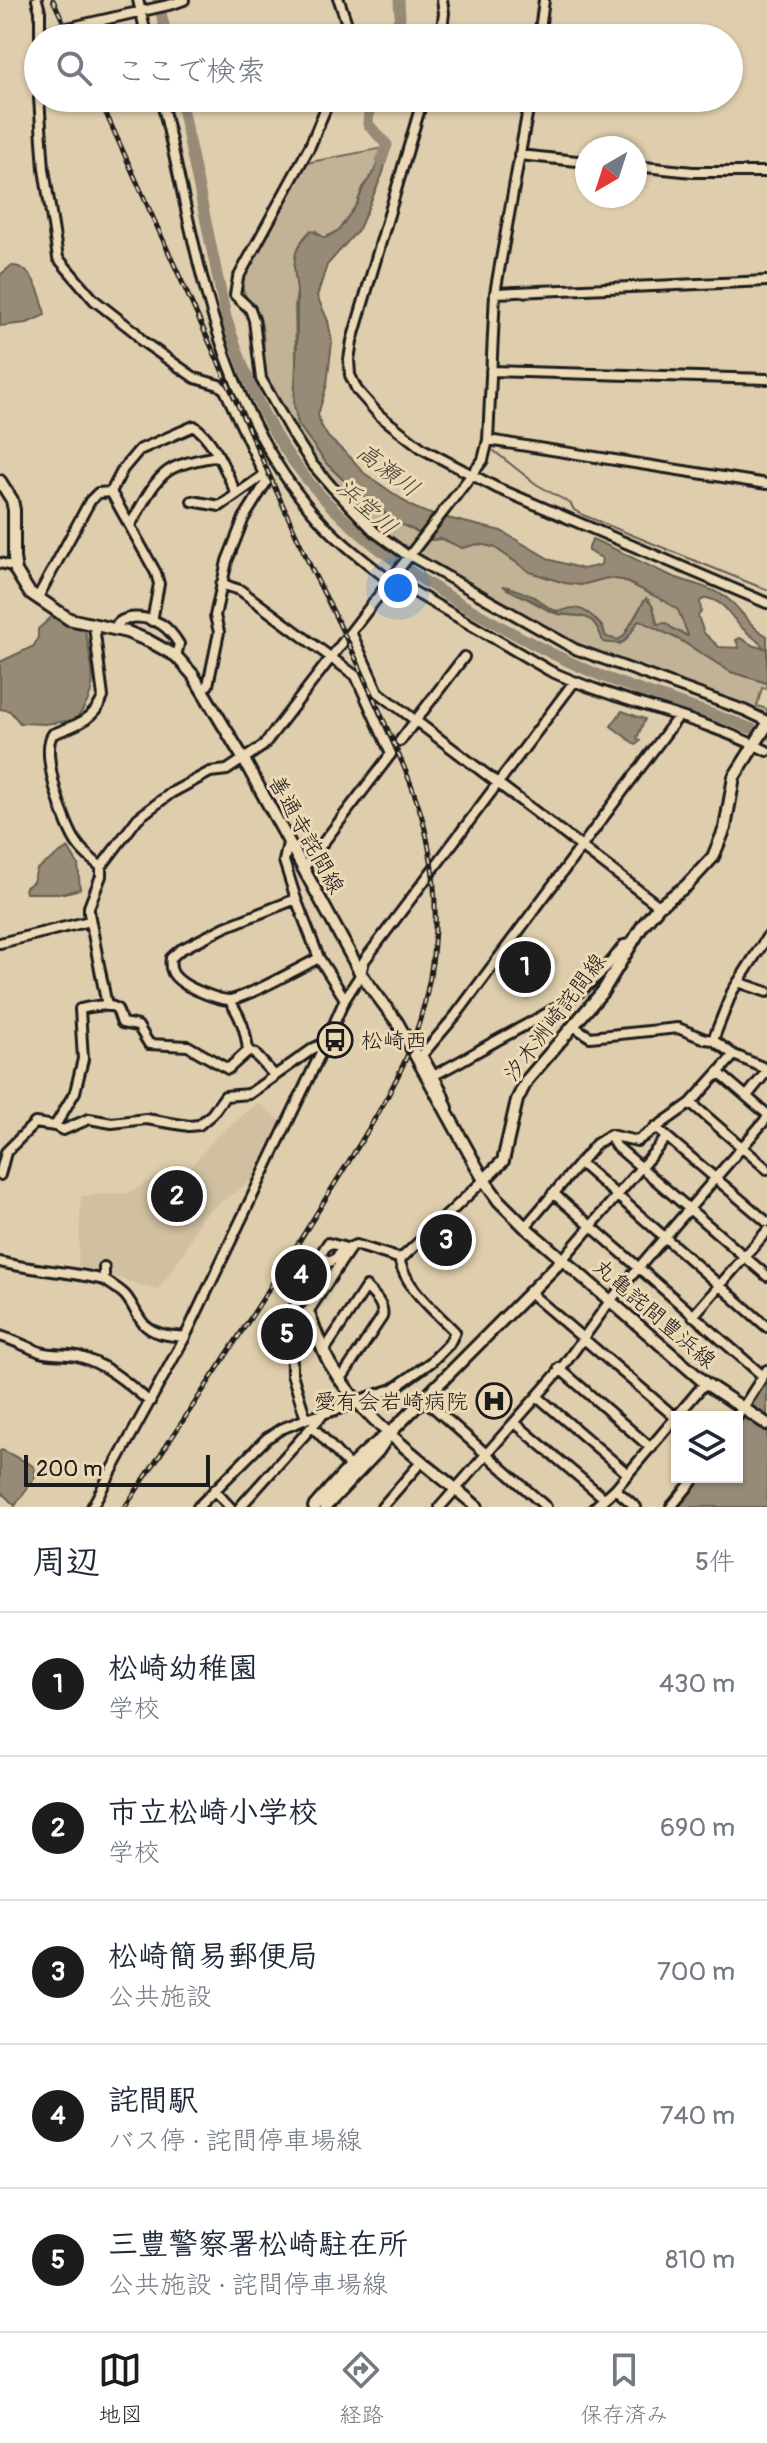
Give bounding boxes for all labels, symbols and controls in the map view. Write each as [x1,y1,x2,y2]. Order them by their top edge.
search box [24,24,743,112]
icon: search [52,46,96,90]
text: ここで検索 [116,53,266,90]
north arrow [575,136,647,208]
water label: 高瀬川 [350,437,425,504]
water label: 浜堂川 [330,473,403,542]
your location [378,568,418,608]
street label: 善通寺詫間線 [262,770,350,899]
pin: 1 [499,937,551,997]
street label: 汐木洲崎詫間線 [497,948,612,1088]
bus stop icon: 松崎西 [316,1021,354,1059]
place label: 松崎西 [361,1027,427,1055]
pin: 2 [151,1166,203,1226]
pin: 3 [420,1210,472,1270]
pin: 4 [275,1245,327,1305]
street label: 丸亀詫間豊浜線 [587,1253,722,1375]
pin: 5 [261,1304,313,1364]
hospital icon: 愛有会岩崎病院 [475,1382,513,1420]
place label: 愛有会岩崎病院 [314,1388,468,1416]
map controls [671,1411,743,1483]
button: layers [671,1411,743,1483]
scale bar [24,1451,210,1487]
text: 200 m [36,1455,103,1483]
text: 周辺 [32,1541,100,1584]
text: 5件 [695,1546,735,1578]
text: 松崎幼稚園 [108,1650,258,1687]
text: 1 [53,1668,63,1700]
text: 430 m [659,1668,735,1700]
text: 学校 [108,1693,160,1725]
text: 市立松崎小学校 [108,1794,318,1831]
text: 2 [51,1812,65,1844]
text: 690 m [660,1812,735,1844]
text: 学校 [108,1837,160,1869]
text: 松崎簡易郵便局 [108,1938,318,1975]
text: 3 [51,1956,65,1988]
text: 700 m [657,1956,735,1988]
text: 公共施設 [108,1981,212,2013]
text: 詫間駅 [108,2082,198,2119]
text: 4 [50,2100,66,2132]
text: 740 m [660,2100,735,2132]
text: バス停 · 詫間停車場線 [108,2125,362,2157]
text: 三豊警察署松崎駐在所 [108,2226,408,2263]
text: 5 [51,2244,65,2276]
text: 810 m [665,2244,735,2276]
text: 公共施設 · 詫間停車場線 [108,2269,388,2301]
tab: 地図 [98,2348,143,2429]
tab: 経路 [339,2348,384,2429]
tab: 保存済み [580,2348,669,2429]

